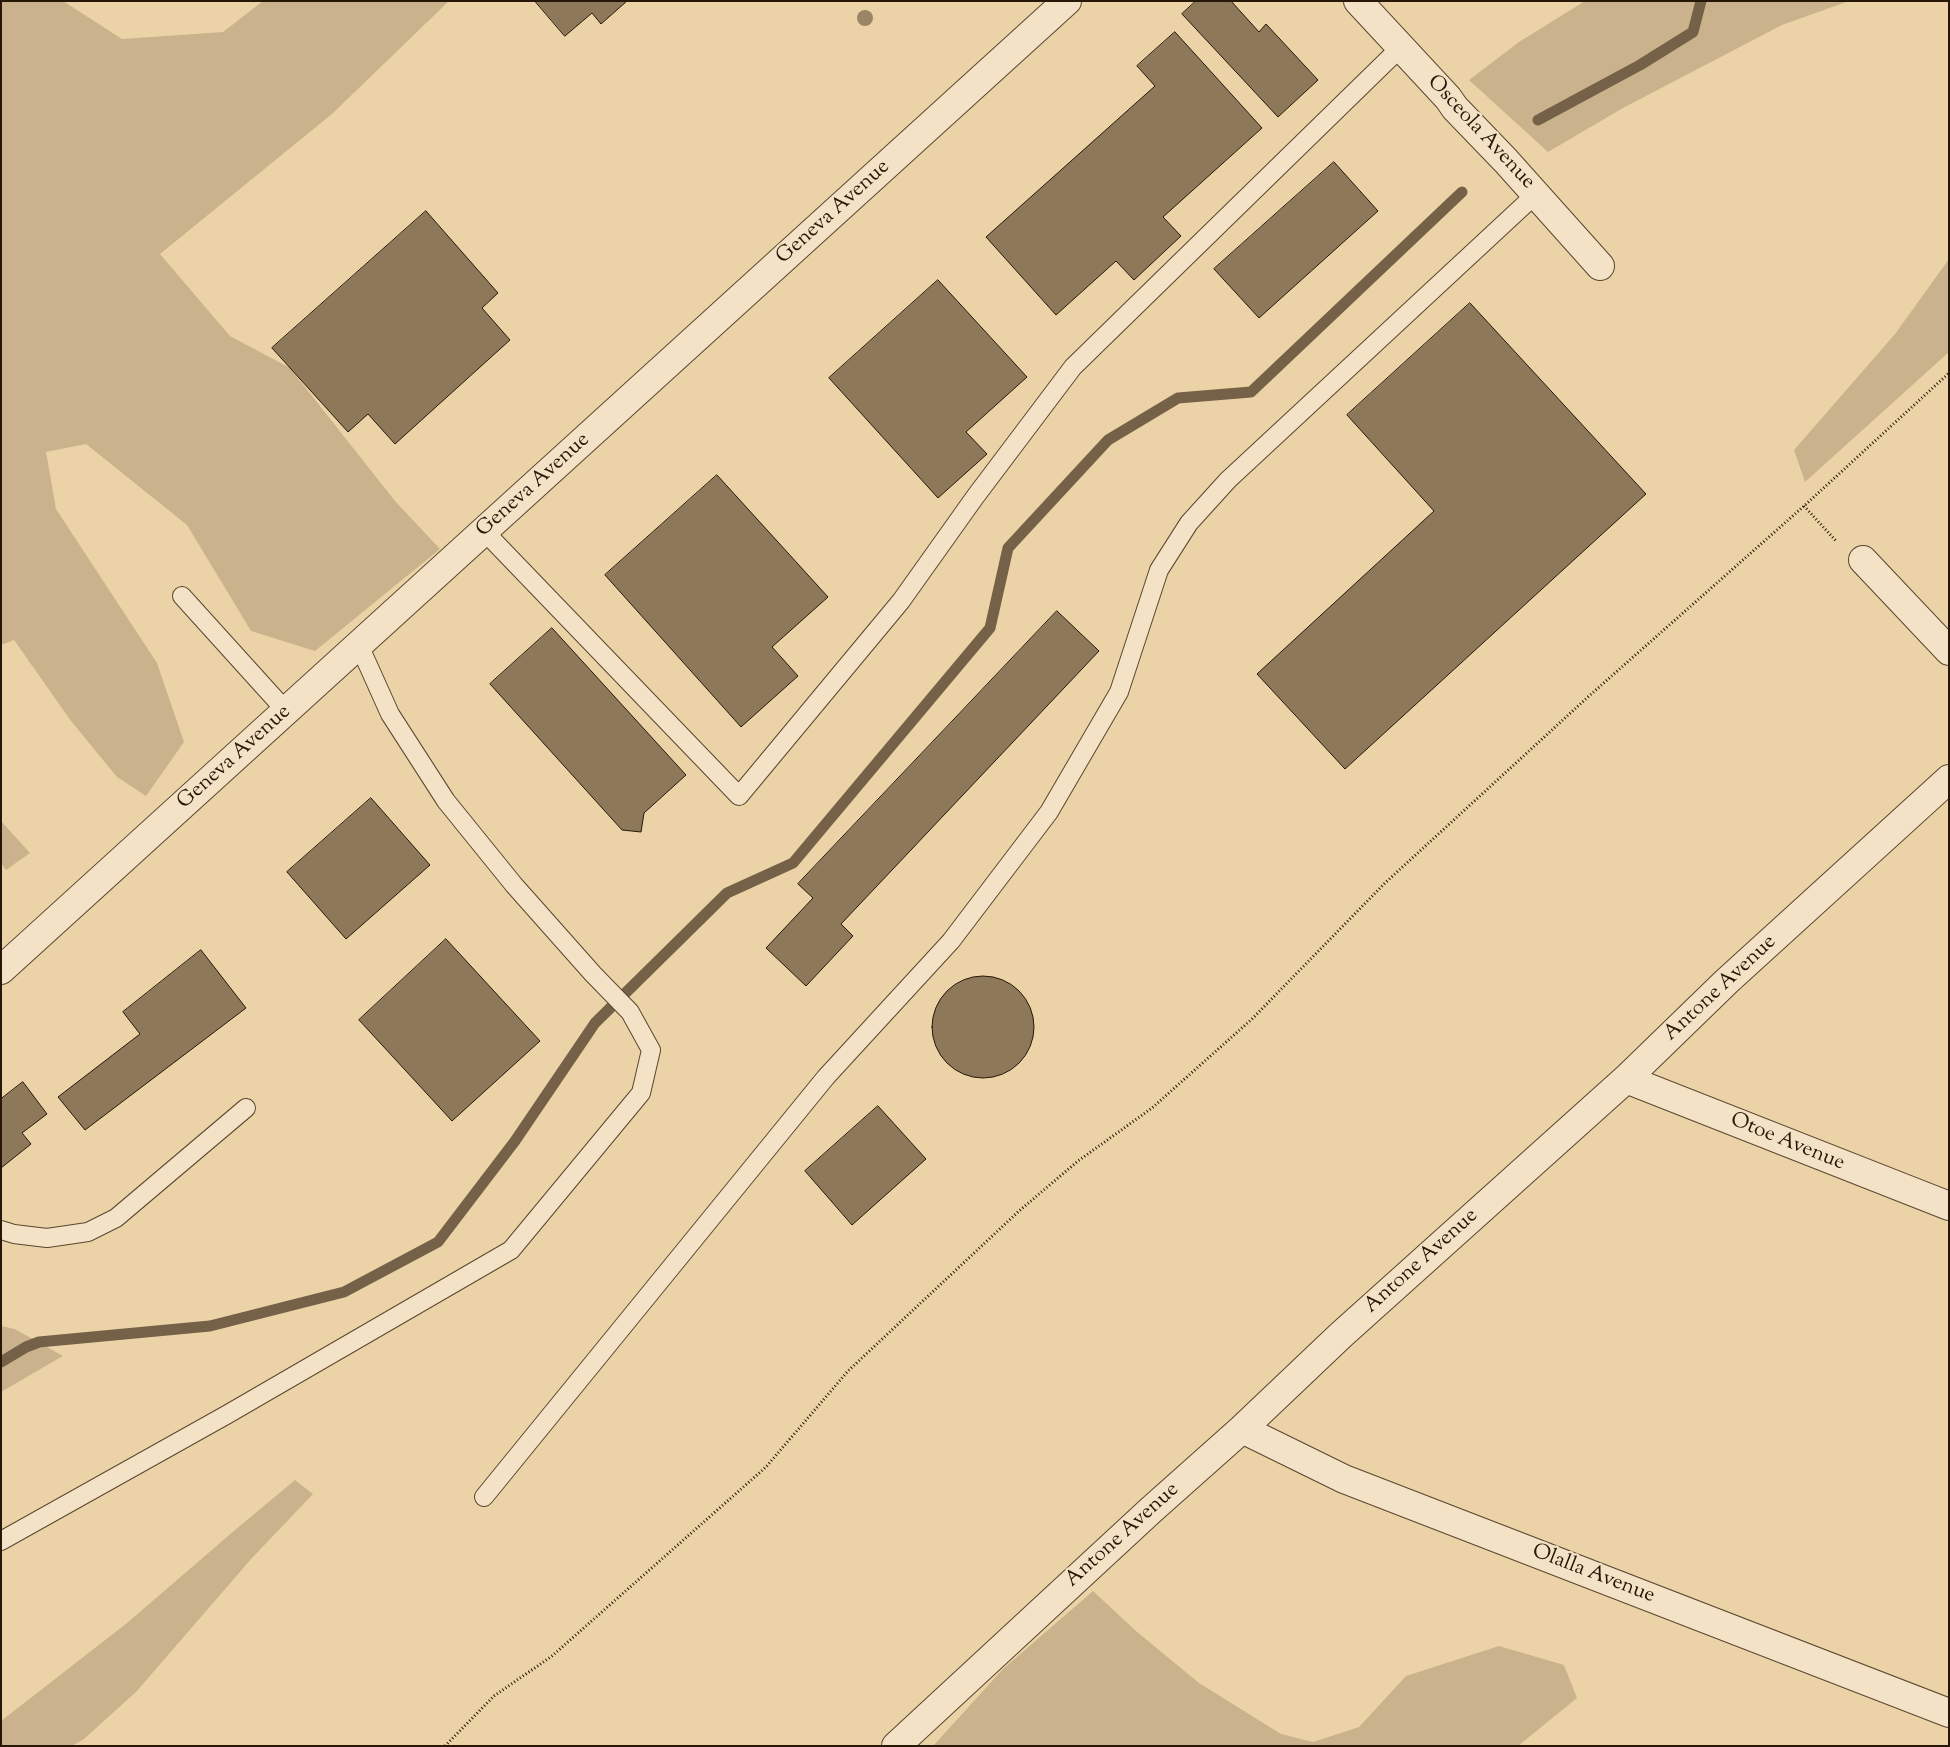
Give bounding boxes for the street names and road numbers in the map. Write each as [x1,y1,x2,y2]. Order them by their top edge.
street label: Osceola Avenue [1421,71,1539,195]
street label: Geneva Avenue [772,155,896,271]
street label: Geneva Avenue [472,428,596,544]
street label: Geneva Avenue [173,700,297,816]
street label: Antone Avenue [1660,930,1782,1048]
street label: Otoe Avenue [1726,1109,1848,1177]
street label: Antone Avenue [1360,1204,1484,1320]
street label: Antone Avenue [1061,1478,1185,1594]
street label: Olalla Avenue [1528,1540,1658,1610]

